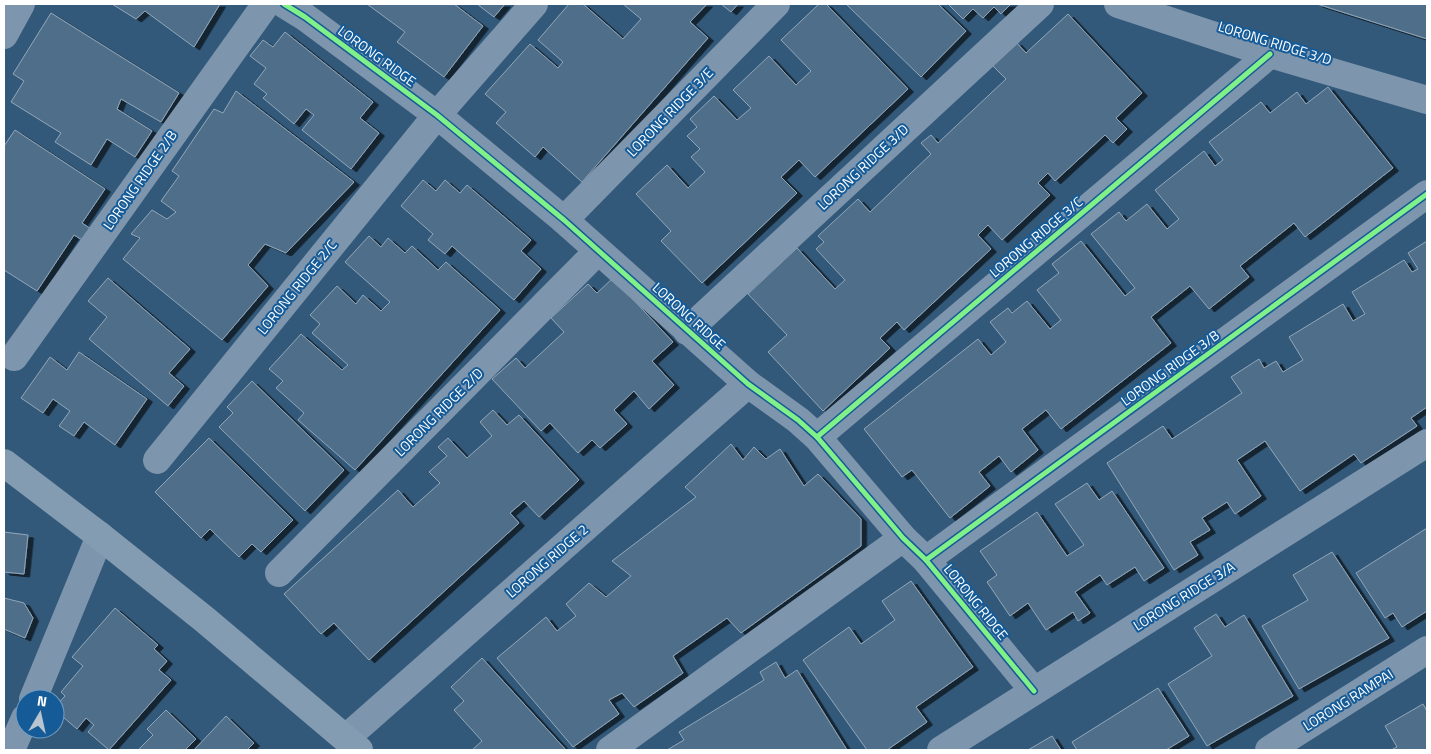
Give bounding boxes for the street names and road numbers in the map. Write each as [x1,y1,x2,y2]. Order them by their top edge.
street label: LORONG RIDGE 3/D [1216,15,1335,70]
street label: LORONG RIDGE [334,20,421,91]
street label: LORONG RIDGE 3/E [622,62,718,161]
street label: LORONG RIDGE 3/D [812,119,913,215]
street label: LORONG RIDGE 2/B [97,126,182,234]
street label: LORONG RIDGE 3/C [984,191,1087,282]
street label: LORONG RIDGE 2/C [252,235,342,339]
street label: LORONG RIDGE [648,277,731,354]
street label: LORONG RIDGE 3/B [1116,325,1223,411]
street label: LORONG RIDGE 2/D [390,363,488,461]
street label: LORONG RIDGE 2 [501,519,592,602]
street label: LORONG RIDGE 3/A [1129,555,1239,635]
street label: LORONG RIDGE [939,559,1014,644]
street label: LORONG RAMPAI [1299,663,1397,736]

